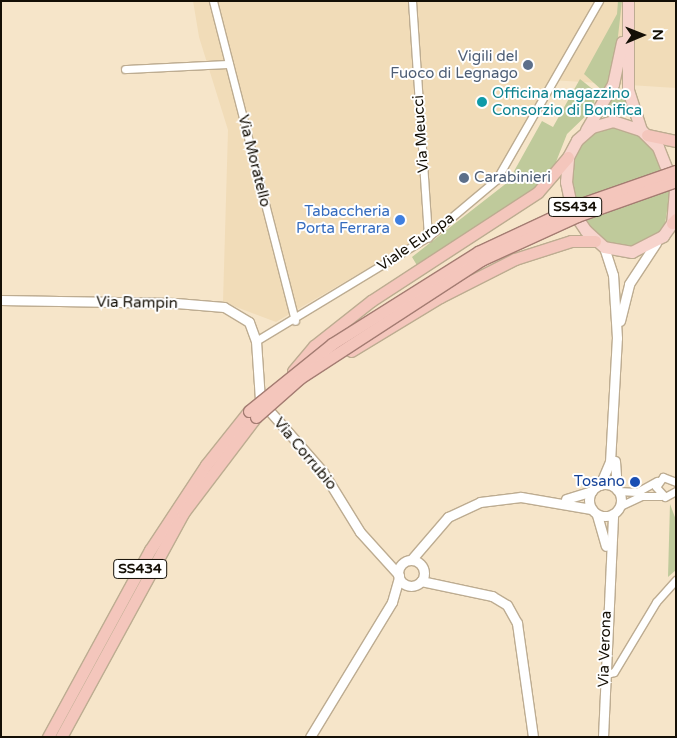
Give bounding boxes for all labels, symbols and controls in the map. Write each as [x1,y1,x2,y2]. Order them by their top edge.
north arrow [617,10,667,60]
text: N [649,29,666,41]
place label: Vigili del Fuoco di Legnago [390,47,518,82]
marker: Vigili del Fuoco di Legnago [522,59,534,71]
place label: Officina magazzino Consorzio di Bonifica [492,84,642,119]
street label: Via Meucci [409,95,433,173]
marker: Officina magazzino Consorzio di Bonifica [476,96,488,108]
street label: Via Moratello [234,113,274,209]
place label: Carabinieri [474,169,551,187]
marker: Carabinieri [458,172,470,184]
road number: SS434 [548,196,602,218]
place label: Tabaccheria Porta Ferrara [296,202,390,237]
street label: Viale Europa [374,209,458,275]
marker: Tabaccheria Porta Ferrara [394,214,406,226]
street label: Via Rampin [96,293,178,313]
street label: Via Corrubio [270,414,340,494]
place label: Tosano [574,473,625,491]
marker: Tosano [629,476,641,488]
road number: SS434 [112,558,168,580]
street label: Via Verona [595,610,615,688]

